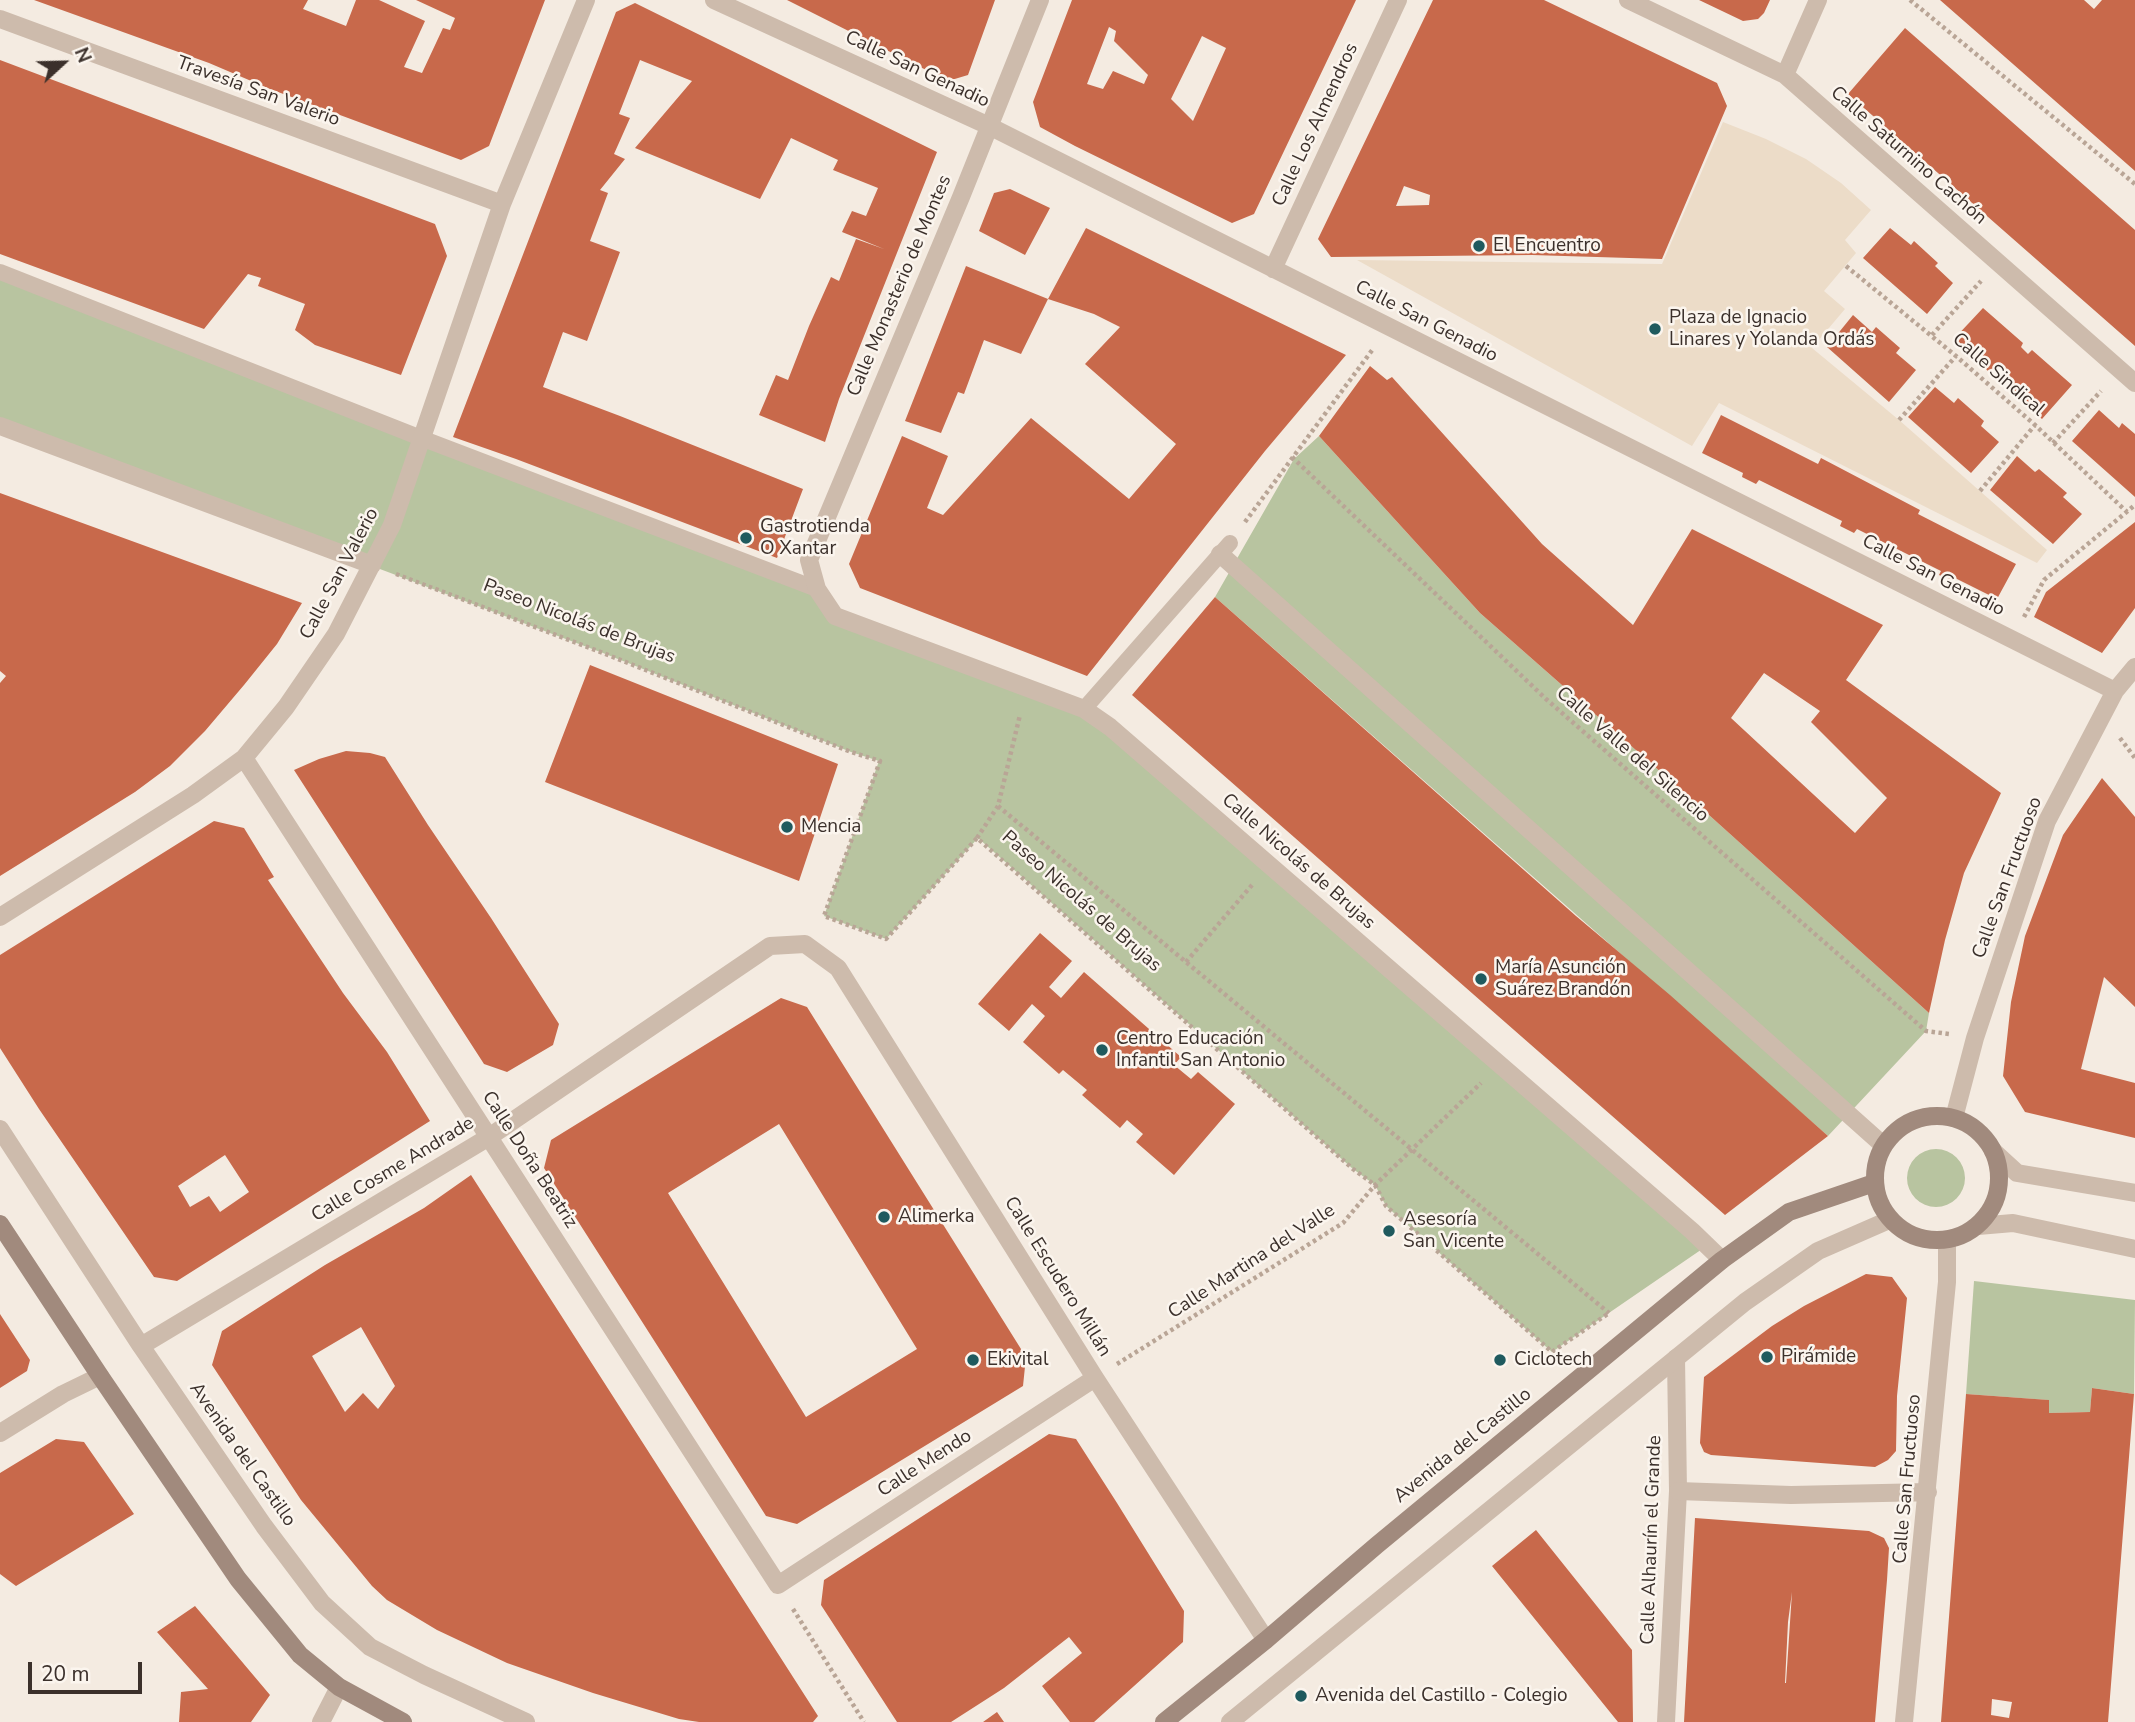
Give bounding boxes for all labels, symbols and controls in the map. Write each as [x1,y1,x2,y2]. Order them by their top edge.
street label: Calle San Genadio [841,27,993,113]
north arrow [28,28,98,98]
street label: Calle Los Almendros [1268,40,1364,210]
text: N [68,44,97,67]
street label: Travesía San Valerio [173,52,343,132]
street label: Calle Saturnino Cachón [1825,82,1991,230]
street label: Calle Monasterio de Montes [843,172,957,400]
place label: El Encuentro [1493,235,1601,257]
marker: El Encuentro [1471,238,1487,254]
street label: Calle San Genadio [1351,276,1501,368]
place label: Plaza de Ignacio Linares y Yolanda Ordás [1669,307,1874,351]
marker: Plaza de Ignacio Linares y Yolanda Ordás [1647,321,1663,337]
street label: Calle Sindical [1947,329,2049,421]
street label: Calle San Valerio [296,504,384,644]
place label: Gastrotienda O Xantar [760,516,870,560]
marker: Gastrotienda O Xantar [738,530,754,546]
street label: Calle San Genadio [1858,530,2008,622]
street label: Paseo Nicolás de Brujas [480,575,678,669]
street label: Calle Valle del Silencio [1551,682,1713,828]
street label: Calle Nicolás de Brujas [1217,789,1379,935]
street label: Calle San Fructuoso [1968,794,2048,962]
place label: Mencia [801,816,861,838]
marker: Mencia [779,819,795,835]
street label: Paseo Nicolás de Brujas [997,827,1165,977]
place label: María Asunción Suárez Brandón [1495,957,1631,1001]
marker: María Asunción Suárez Brandón [1473,971,1489,987]
place label: Centro Educación Infantil San Antonio [1116,1028,1285,1072]
marker: Centro Educación Infantil San Antonio [1094,1042,1110,1058]
street label: Calle Doña Beatriz [476,1087,582,1233]
street label: Calle Cosme Andrade [308,1112,478,1228]
street label: Calle Escudero Millán [999,1193,1115,1361]
street label: Calle Martina del Valle [1164,1200,1340,1324]
place label: Alimerka [898,1206,975,1228]
marker: Alimerka [876,1209,892,1225]
place label: Asesoría San Vicente [1403,1209,1504,1253]
marker: Asesoría San Vicente [1381,1223,1397,1239]
place label: Pirámide [1781,1346,1856,1368]
place label: Ekivital [987,1349,1049,1371]
place label: Ciclotech [1514,1349,1592,1371]
marker: Pirámide [1759,1349,1775,1365]
marker: Ekivital [965,1352,981,1368]
marker: Ciclotech [1492,1352,1508,1368]
street label: Avenida del Castillo [184,1379,300,1531]
street label: Avenida del Castillo [1390,1384,1536,1508]
street label: Calle San Fructuoso [1889,1393,1927,1565]
street label: Calle Mendo [874,1425,976,1503]
street label: Calle Alhaurín el Grande [1637,1435,1667,1645]
scale bar [32,1648,145,1692]
text: 20 m [41,1660,90,1688]
place label: Avenida del Castillo - Colegio [1315,1685,1568,1707]
marker: Avenida del Castillo - Colegio [1293,1688,1309,1704]

